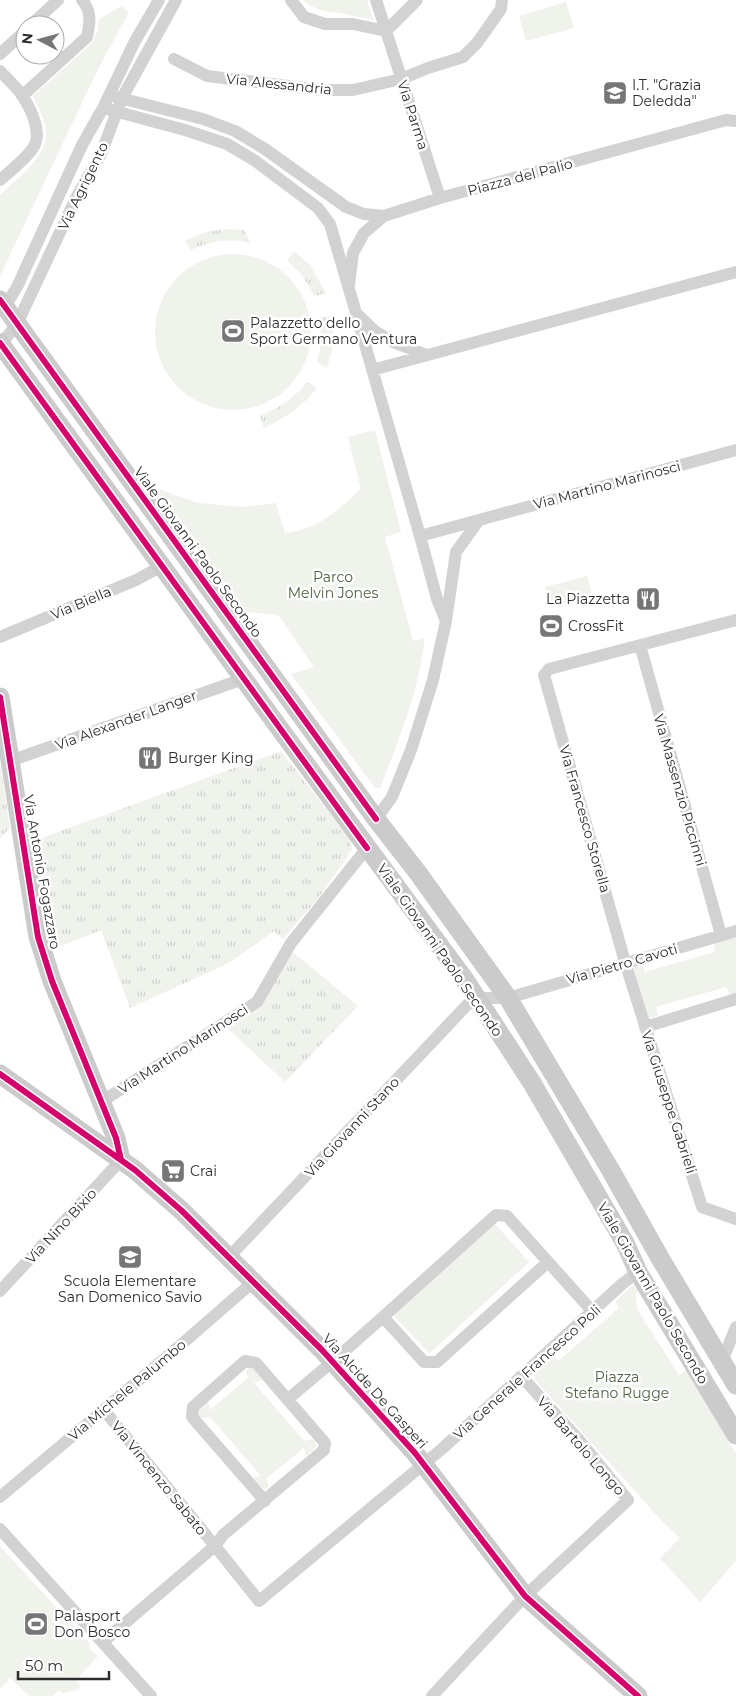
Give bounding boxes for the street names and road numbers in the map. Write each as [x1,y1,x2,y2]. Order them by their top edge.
street label: Via Alessandria [225,70,333,98]
street label: Via Parma [393,78,433,152]
street label: Via Agrigento [54,139,112,233]
street label: Piazza del Palio [465,154,575,200]
street label: Via Martino Marinosci [531,457,683,513]
street label: Viale Giovanni Paolo Secondo [130,463,266,641]
street label: Via Biella [48,582,114,624]
street label: Via Alexander Langer [53,686,200,754]
street label: Via Massenzio Piccinni [650,712,710,868]
street label: Via Francesco Storella [555,743,615,895]
street label: Via Antonio Fogazzaro [20,793,64,951]
street label: Viale Giovanni Paolo Secondo [373,860,507,1040]
street label: Via Pietro Cavoti [564,940,680,988]
street label: Via Martino Marinosci [115,1000,251,1098]
street label: Via Giuseppe Gabrieli [637,1028,701,1176]
street label: Via Giovanni Stano [301,1073,403,1181]
street label: Via Nino Bixio [21,1184,101,1267]
street label: Viale Giovanni Paolo Secondo [593,1199,713,1387]
street label: Via Generale Francesco Poli [449,1301,605,1443]
street label: Via Alcide De Gasperi [318,1330,432,1452]
street label: Via Michele Palumbo [64,1335,190,1445]
street label: Via Bartolo Longo [533,1393,629,1499]
street label: Via Vincenzo Sabato [107,1417,211,1539]

